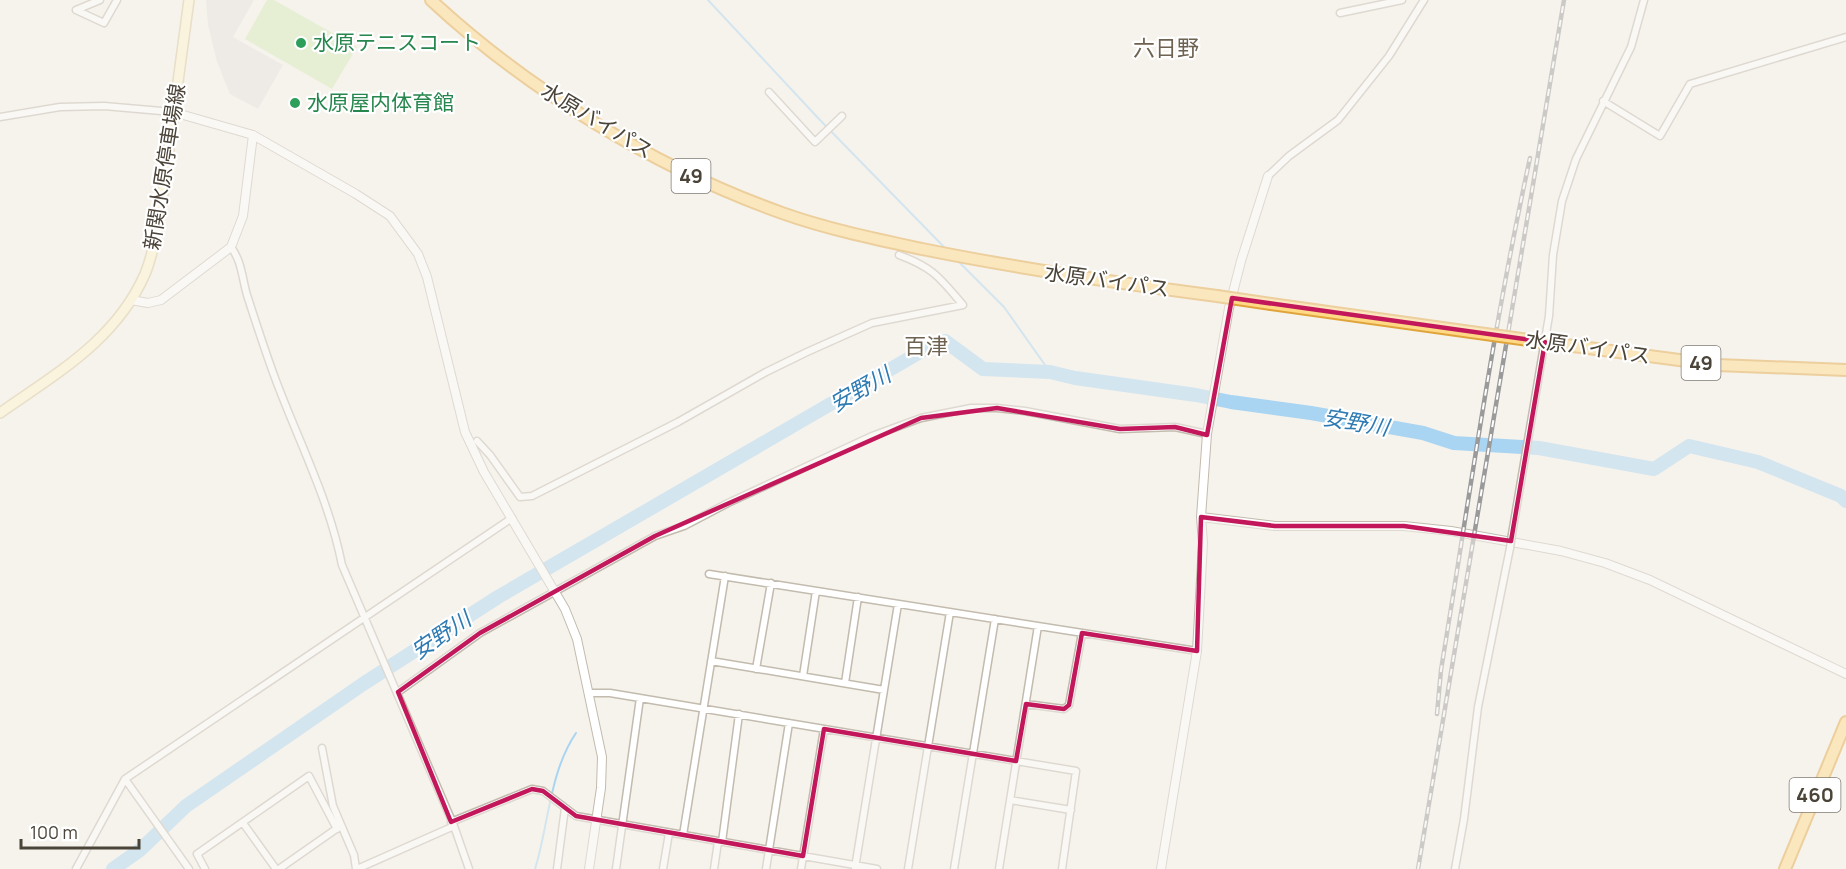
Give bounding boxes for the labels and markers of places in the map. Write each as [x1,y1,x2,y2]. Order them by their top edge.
place label: 水原テニスコート [313,28,481,56]
marker: 水原テニスコート [294,36,308,50]
place label: 水原屋内体育館 [307,88,454,116]
marker: 水原屋内体育館 [288,96,302,110]

